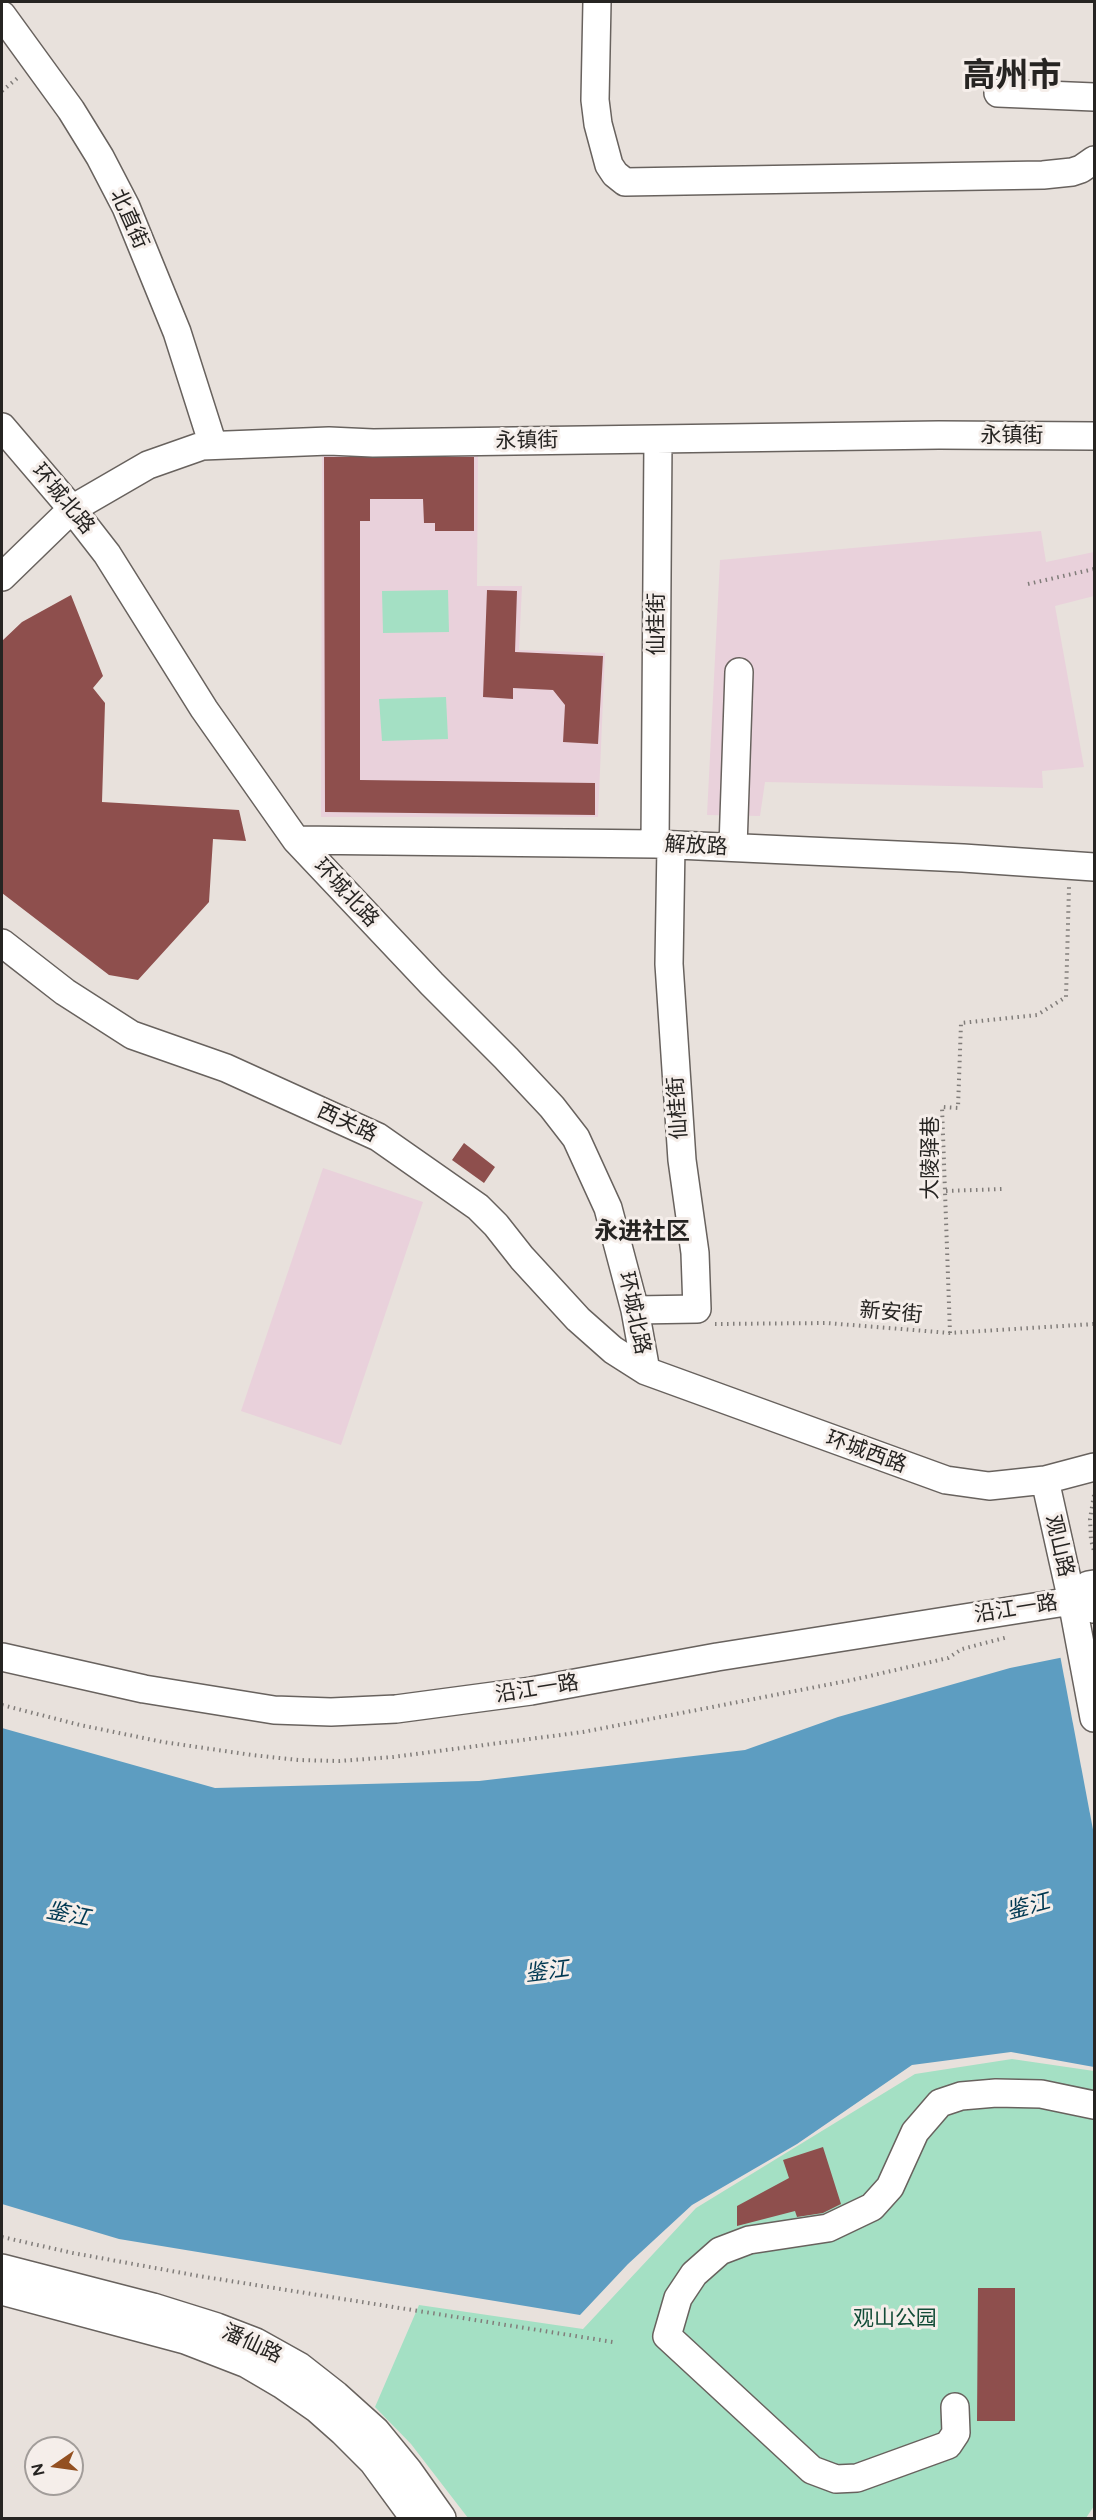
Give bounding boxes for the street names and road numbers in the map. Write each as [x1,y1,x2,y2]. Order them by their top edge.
street label: 北直街 [105,185,153,253]
street label: 永镇街 [981,423,1043,449]
street label: 永镇街 [495,428,559,454]
street label: 环城北路 [26,459,100,539]
street label: 仙桂街 [644,593,670,655]
street label: 解放路 [664,832,728,860]
street label: 环城北路 [308,854,384,932]
street label: 仙桂街 [663,1076,693,1140]
street label: 西关路 [313,1098,381,1148]
street label: 大陵驿巷 [918,1116,944,1200]
street label: 环城北路 [613,1269,655,1357]
street label: 新安街 [859,1298,923,1328]
street label: 环城西路 [822,1426,910,1478]
street label: 观山路 [1040,1512,1078,1580]
street label: 沿江一路 [973,1590,1059,1628]
street label: 沿江一路 [494,1670,580,1708]
street label: 潘仙路 [218,2319,286,2369]

